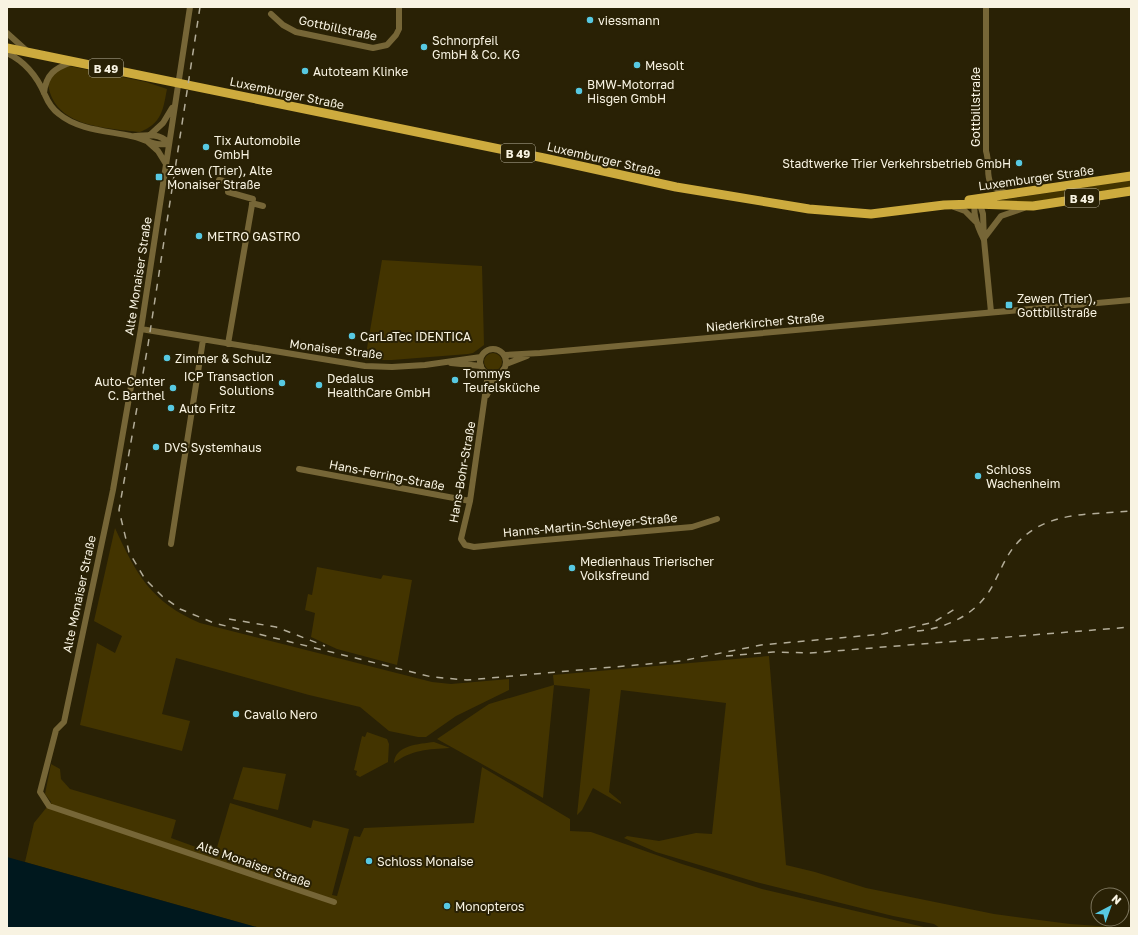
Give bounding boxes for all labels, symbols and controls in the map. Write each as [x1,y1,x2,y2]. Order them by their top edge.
street label: Gottbillstraße [297,12,379,44]
place label: viessmann [598,13,660,28]
marker: viessmann [585,15,595,25]
place label: Schnorpfeil GmbH & Co. KG [432,33,520,62]
marker: Schnorpfeil GmbH & Co. KG [419,42,429,52]
place label: Mesolt [645,58,684,73]
road number: B 49 [89,59,123,77]
marker: Mesolt [632,60,642,70]
place label: Autoteam Klinke [313,64,408,79]
marker: Autoteam Klinke [300,66,310,76]
street label: Gottbillstraße [968,67,983,147]
street label: Luxemburger Straße [228,74,346,112]
place label: BMW-Motorrad Hisgen GmbH [587,77,674,106]
marker: BMW-Motorrad Hisgen GmbH [574,86,584,96]
place label: Tix Automobile GmbH [214,133,300,162]
street label: Luxemburger Straße [546,139,662,179]
marker: Tix Automobile GmbH [201,142,211,152]
road number: B 49 [501,144,535,162]
place label: Stadtwerke Trier Verkehrsbetrieb GmbH [782,156,1011,171]
marker: Stadtwerke Trier Verkehrsbetrieb GmbH [1014,158,1024,168]
street label: Luxemburger Straße [977,162,1095,194]
place label: Zewen (Trier), Alte Monaiser Straße [167,163,273,192]
marker: Zewen (Trier), Alte Monaiser Straße [154,172,164,182]
road number: B 49 [1065,189,1099,207]
street label: Alte Monaiser Straße [121,216,155,336]
place label: METRO GASTRO [207,229,301,244]
marker: METRO GASTRO [194,231,204,241]
place label: Zewen (Trier), Gottbillstraße [1017,291,1097,320]
marker: Zewen (Trier), Gottbillstraße [1004,300,1014,310]
street label: Niederkircher Straße [705,309,825,335]
place label: CarLaTec IDENTICA [360,329,471,344]
marker: CarLaTec IDENTICA [347,331,357,341]
street label: Monaiser Straße [289,336,383,362]
place label: Zimmer & Schulz [175,351,271,366]
marker: Zimmer & Schulz [162,353,172,363]
place label: Tommys Teufelsküche [463,366,540,395]
place label: ICP Transaction Solutions [184,369,274,398]
place label: Dedalus HealthCare GmbH [327,371,431,400]
place label: Auto-Center C. Barthel [95,374,165,403]
marker: Tommys Teufelsküche [450,375,460,385]
marker: ICP Transaction Solutions [277,378,287,388]
marker: Dedalus HealthCare GmbH [314,380,324,390]
marker: Auto-Center C. Barthel [168,383,178,393]
place label: Auto Fritz [179,401,235,416]
marker: Auto Fritz [166,403,176,413]
street label: Hans-Bohr-Straße [446,420,478,524]
place label: DVS Systemhaus [164,440,262,455]
marker: DVS Systemhaus [151,442,161,452]
street label: Hans-Ferring-Straße [328,456,446,494]
place label: Schloss Wachenheim [986,462,1060,491]
marker: Schloss Wachenheim [973,471,983,481]
street label: Hanns-Martin-Schleyer-Straße [502,510,678,540]
street label: Alte Monaiser Straße [59,534,99,654]
place label: Medienhaus Trierischer Volksfreund [580,554,714,583]
marker: Medienhaus Trierischer Volksfreund [567,563,577,573]
place label: Cavallo Nero [244,707,317,722]
marker: Cavallo Nero [231,709,241,719]
street label: Alte Monaiser Straße [195,837,313,891]
place label: Schloss Monaise [377,854,473,869]
marker: Schloss Monaise [364,856,374,866]
north arrow [1090,887,1130,927]
text: N [1109,891,1124,907]
place label: Monopteros [455,899,524,914]
marker: Monopteros [442,901,452,911]

